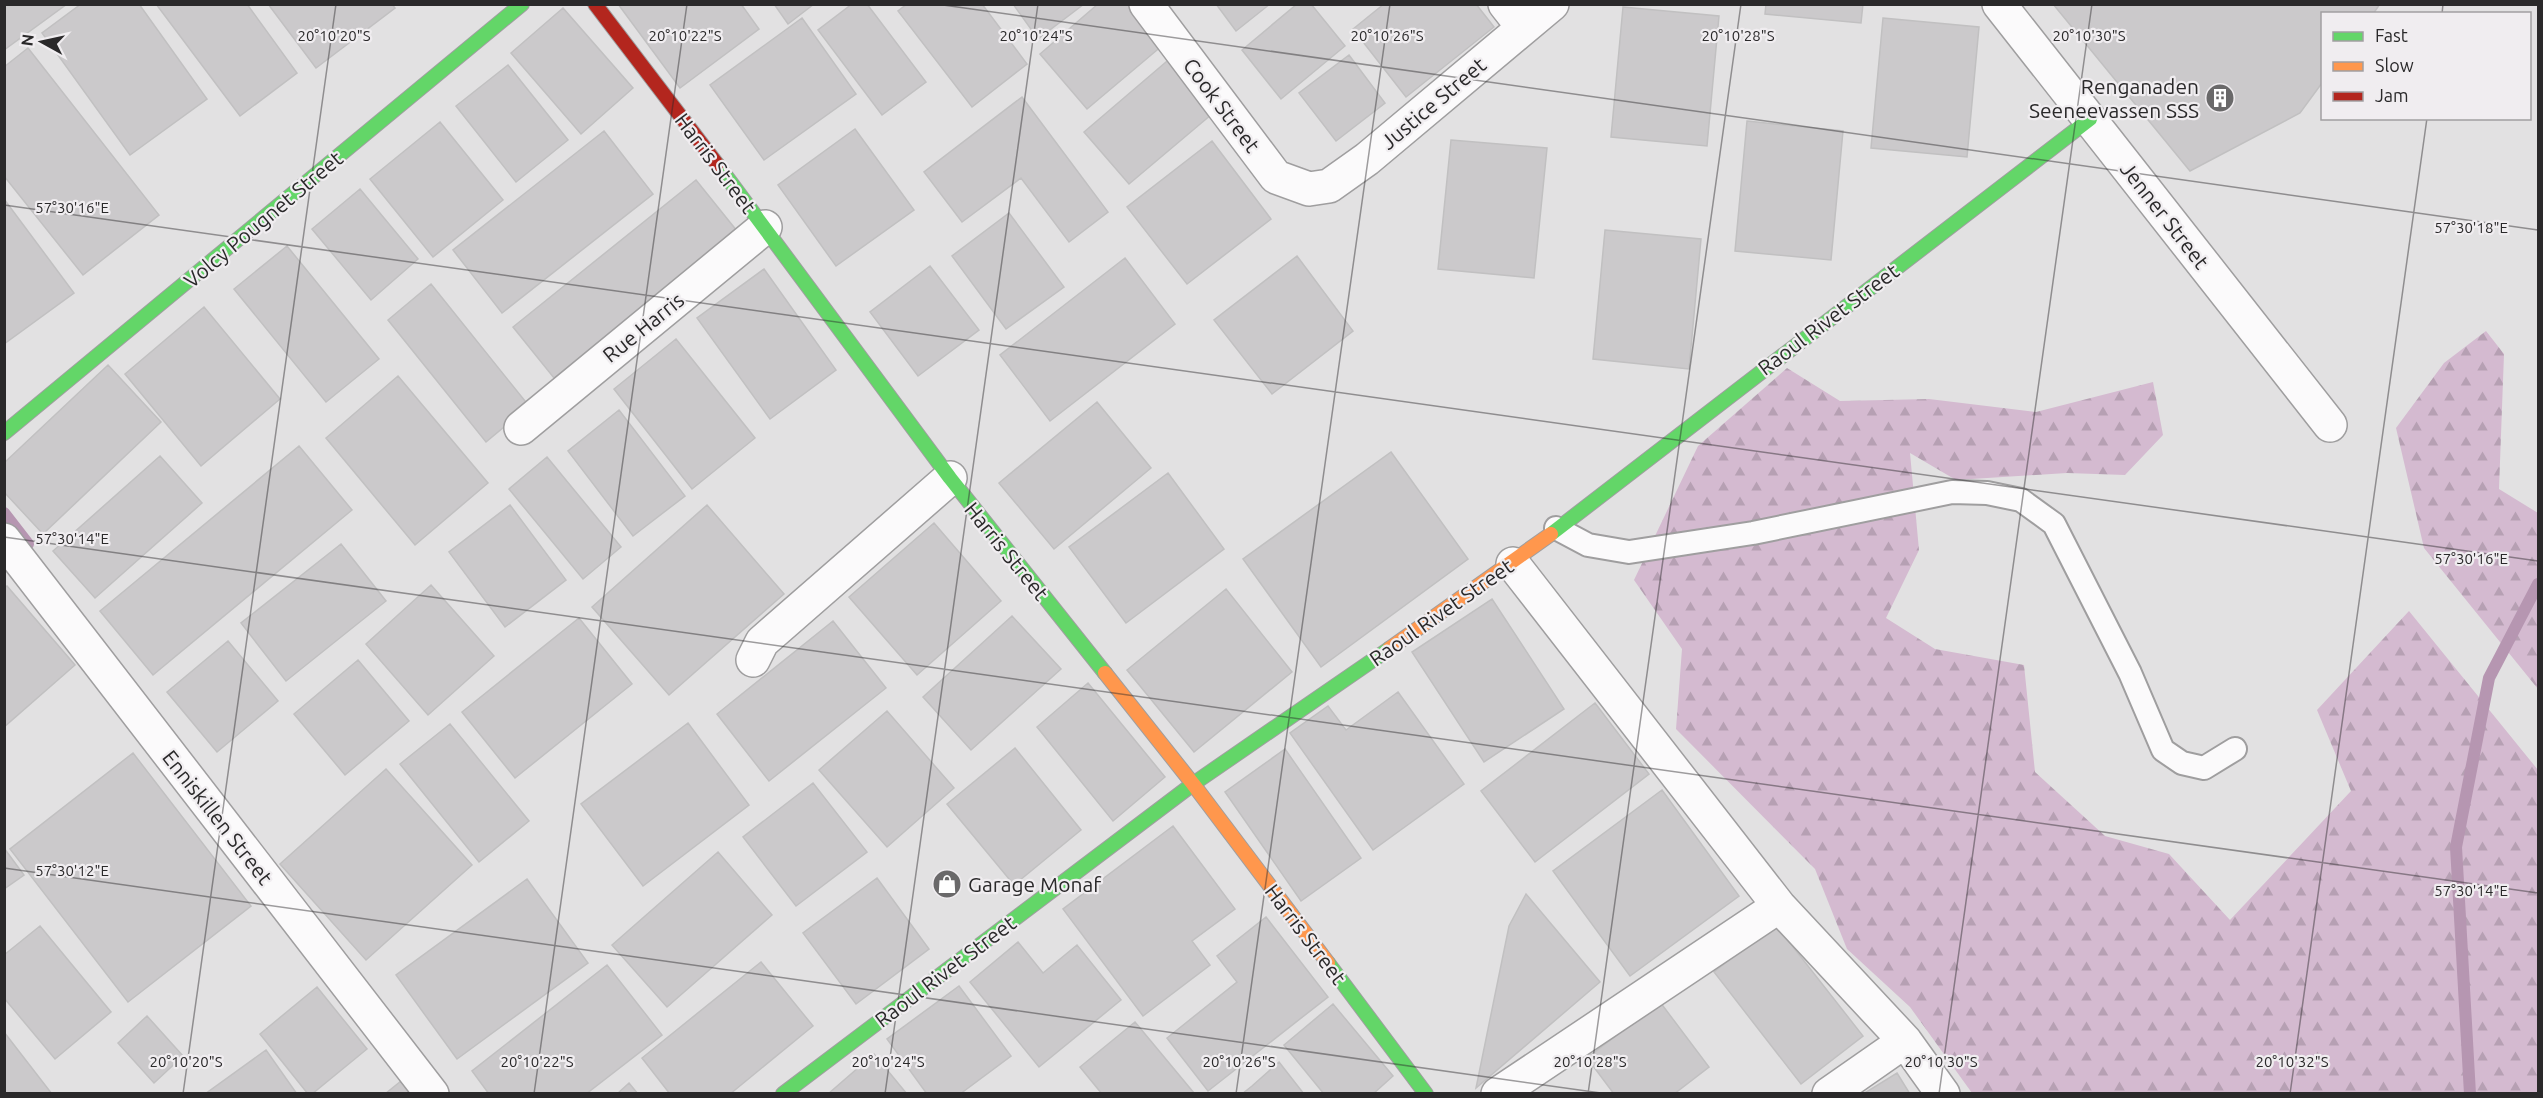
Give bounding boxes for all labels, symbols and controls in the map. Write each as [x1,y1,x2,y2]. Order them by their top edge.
north arrow [12,12,72,72]
legend [2321,12,2531,120]
text: Fast [2375,25,2408,45]
text: 20°10'20"S [297,27,371,44]
text: 20°10'22"S [648,27,722,44]
text: 20°10'24"S [999,27,1073,44]
text: 20°10'26"S [1350,27,1424,44]
text: 20°10'28"S [1701,27,1775,44]
text: 20°10'30"S [2052,27,2126,44]
text: N [17,33,37,47]
street label: Justice Street [1376,52,1490,154]
street label: Cook Street [1179,53,1265,157]
text: Slow [2375,55,2414,75]
place label: Renganaden Seeneevassen SSS [2029,74,2199,122]
building icon: Renganaden Seeneevassen SSS [2204,82,2236,114]
text: Jam [2375,85,2409,105]
street label: Harris Street [671,108,761,218]
street label: Volcy Pougnet Street [179,146,347,292]
street label: Jenner Street [2116,157,2214,273]
text: 57°30'16"E [35,199,109,216]
text: 57°30'18"E [2434,219,2508,236]
street label: Raoul Rivet Street [1753,258,1903,380]
street label: Rue Harris [598,287,688,367]
street label: Harris Street [960,497,1054,605]
text: 57°30'14"E [35,530,109,547]
text: 57°30'16"E [2434,550,2508,567]
street label: Raoul Rivet Street [1364,553,1518,671]
street label: Enniskillen Street [158,745,278,889]
text: 57°30'12"E [35,862,109,879]
shop icon: Garage Monaf [931,868,963,900]
place label: Garage Monaf [968,872,1102,896]
street label: Harris Street [1261,879,1351,989]
text: 57°30'14"E [2434,882,2508,899]
street label: Raoul Rivet Street [870,910,1020,1032]
text: 20°10'20"S [149,1053,223,1070]
text: 20°10'22"S [500,1053,574,1070]
text: 20°10'24"S [851,1053,925,1070]
text: 20°10'26"S [1202,1053,1276,1070]
text: 20°10'28"S [1553,1053,1627,1070]
text: 20°10'30"S [1904,1053,1978,1070]
text: 20°10'32"S [2255,1053,2329,1070]

